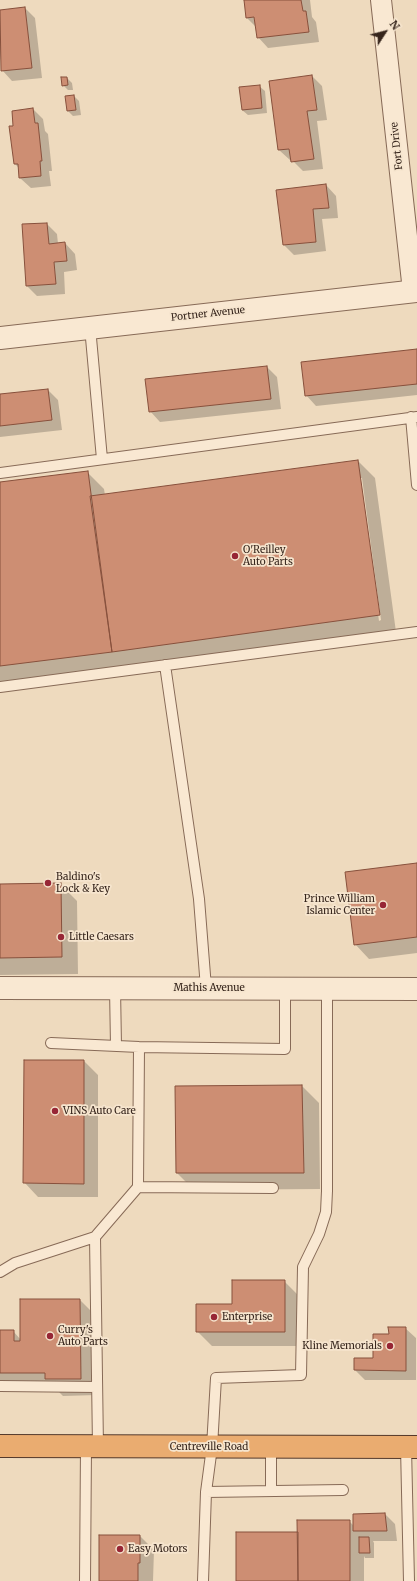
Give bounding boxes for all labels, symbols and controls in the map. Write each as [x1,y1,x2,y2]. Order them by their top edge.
north arrow [365,12,405,52]
text: N [386,17,403,33]
street label: Fort Drive [389,121,405,171]
street label: Portner Avenue [170,304,246,324]
place label: O'Reilley Auto Parts [243,544,293,568]
marker: O'Reilley Auto Parts [230,551,240,561]
place label: Baldino's Lock & Key [56,871,110,894]
marker: Baldino's Lock & Key [43,878,53,888]
place label: Prince William Islamic Center [304,893,375,916]
marker: Prince William Islamic Center [378,900,388,910]
place label: Little Caesars [69,931,134,943]
marker: Little Caesars [56,932,66,942]
street label: Mathis Avenue [173,982,245,994]
place label: VINS Auto Care [63,1105,136,1117]
marker: VINS Auto Care [50,1106,60,1116]
place label: Enterprise [222,1311,272,1323]
marker: Enterprise [209,1312,219,1322]
place label: Curry's Auto Parts [58,1324,108,1348]
marker: Curry's Auto Parts [45,1331,55,1341]
place label: Kline Memorials [302,1340,382,1352]
marker: Kline Memorials [385,1341,395,1351]
street label: Centreville Road [170,1441,248,1453]
place label: Easy Motors [128,1543,188,1555]
marker: Easy Motors [115,1544,125,1554]

